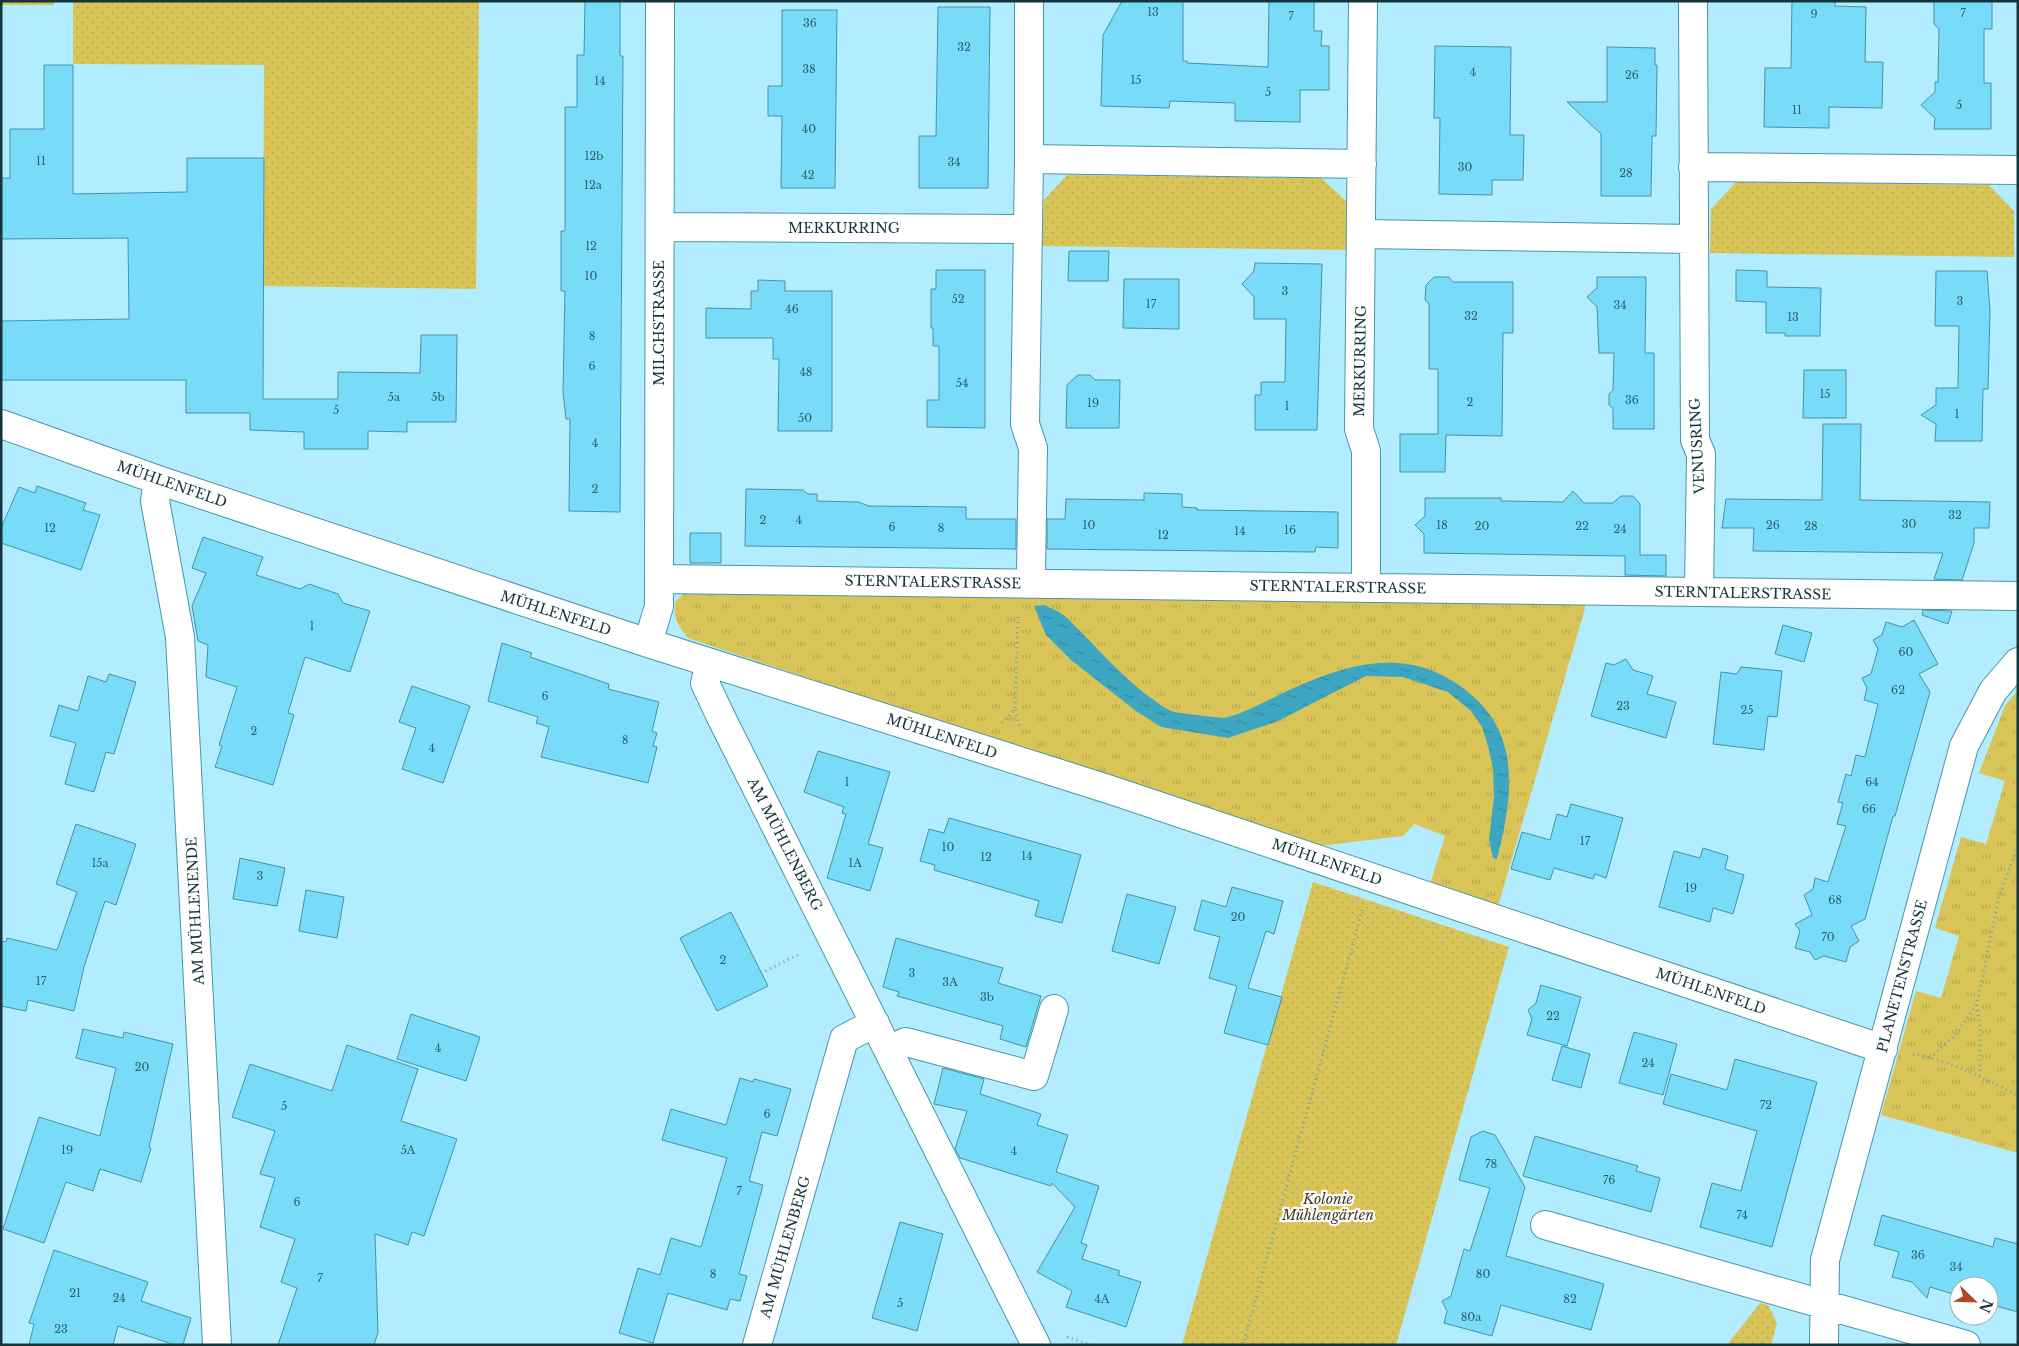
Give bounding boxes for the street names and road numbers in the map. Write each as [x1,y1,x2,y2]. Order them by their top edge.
street label: MERKURRING [788,219,900,237]
street label: MILCHSTRASSE [650,260,668,386]
street label: MERKURRING [1350,305,1370,417]
street label: VENUSRING [1685,397,1709,496]
street label: MÜHLENFELD [115,456,230,511]
street label: STERNTALERSTRASSE [845,571,1021,593]
street label: STERNTALERSTRASSE [1250,576,1426,598]
street label: STERNTALERSTRASSE [1655,582,1831,604]
street label: MÜHLENFELD [498,586,614,639]
street label: MÜHLENFELD [884,709,1000,762]
street label: AM MÜHLENBERG [743,773,827,914]
street label: MÜHLENFELD [1270,834,1385,889]
street label: AM MÜHLENENDE [181,836,208,987]
street label: PLANETENSTRASSE [1873,898,1931,1054]
street label: MÜHLENFELD [1654,963,1769,1018]
street label: AM MÜHLENBERG [755,1174,814,1321]

